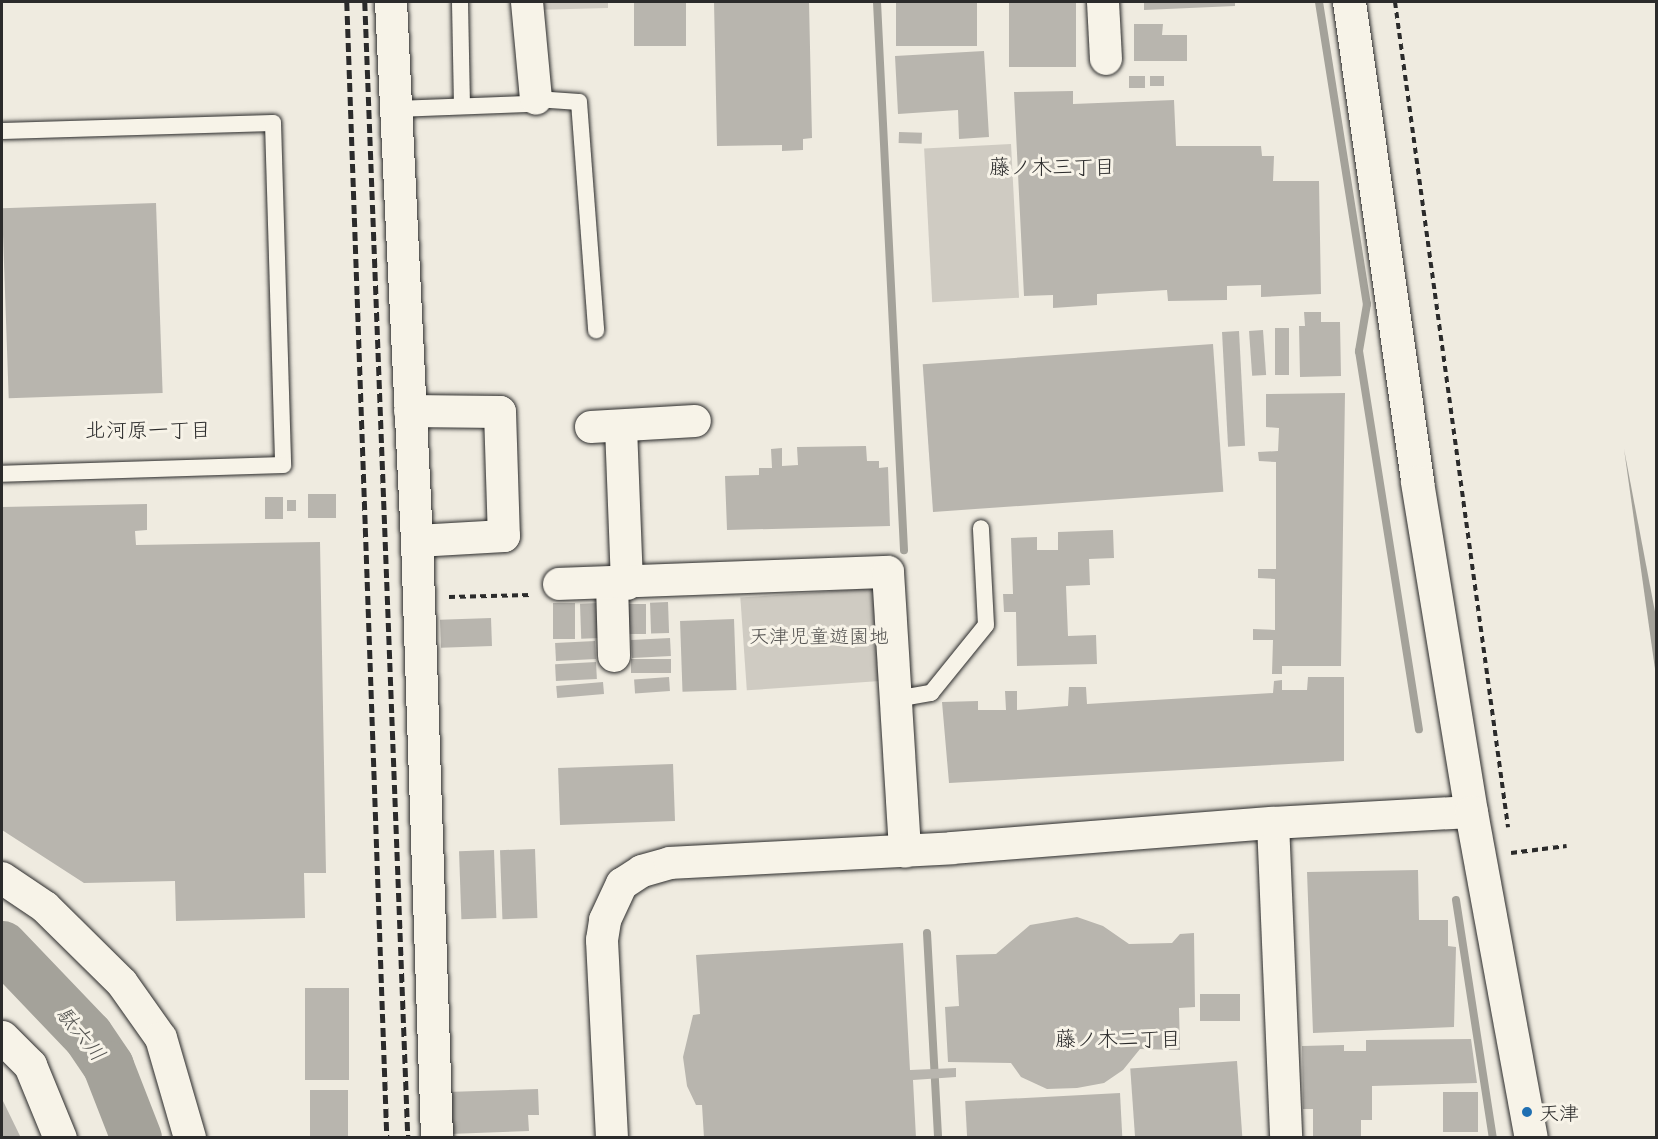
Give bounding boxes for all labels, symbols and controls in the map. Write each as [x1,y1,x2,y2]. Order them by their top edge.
district label: 藤ノ木三丁目 [989,154,1115,180]
district label: 北河原一丁目 [85,417,211,443]
park label: 天津児童遊園地 [749,623,889,647]
water label: 駄六川 [51,1002,111,1066]
district label: 藤ノ木二丁目 [1055,1026,1181,1052]
place label: 天津 [1539,1100,1579,1124]
marker: 天津 [1520,1105,1534,1119]

